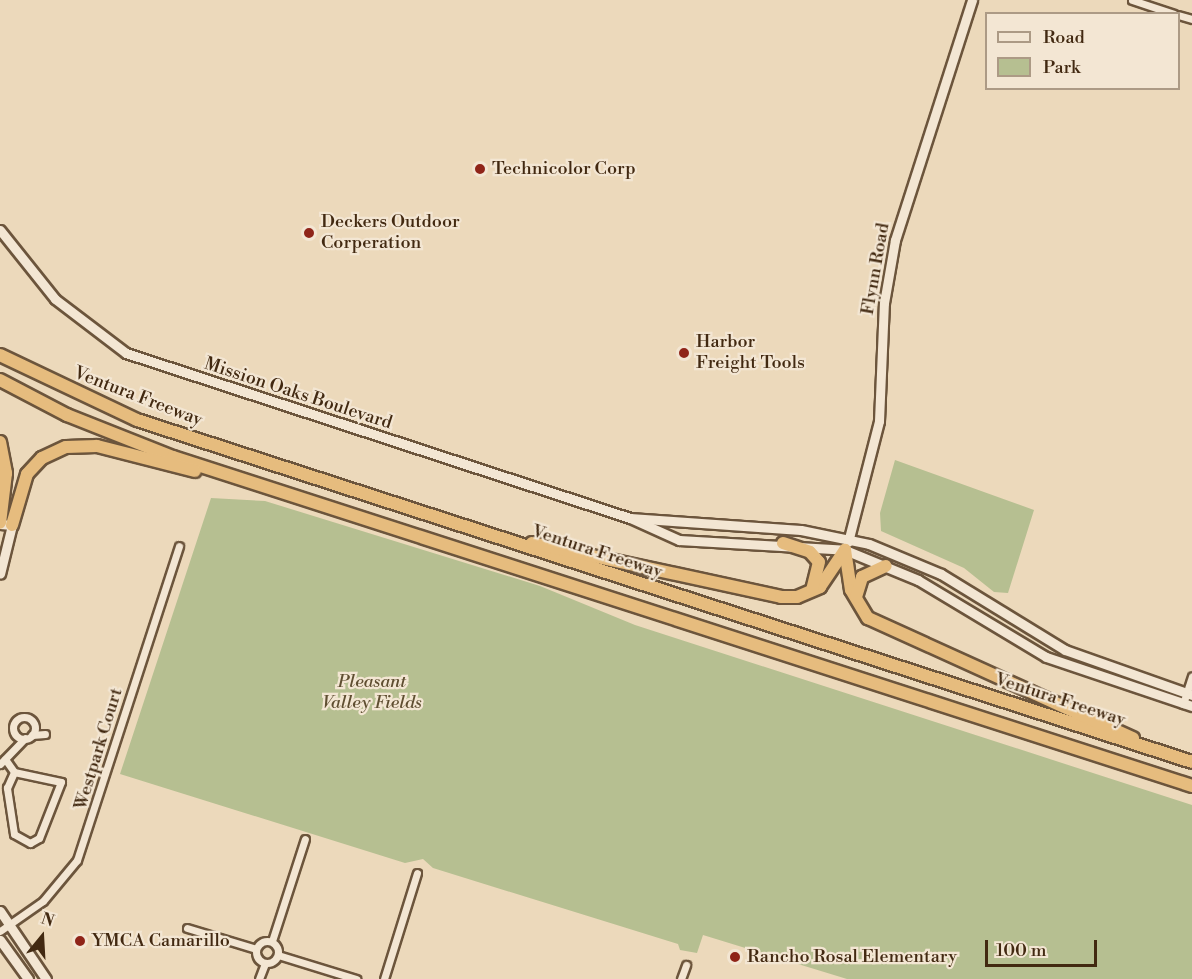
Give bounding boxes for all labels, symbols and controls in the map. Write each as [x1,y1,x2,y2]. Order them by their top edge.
legend [985,12,1180,90]
text: Road [1043,26,1085,49]
text: Park [1043,56,1080,79]
place label: Technicolor Corp [492,158,636,180]
marker: Technicolor Corp [473,162,487,176]
place label: Deckers Outdoor Corperation [321,212,460,254]
street label: Flynn Road [857,221,895,317]
marker: Deckers Outdoor Corperation [302,226,316,240]
place label: Harbor Freight Tools [696,332,805,374]
marker: Harbor Freight Tools [677,346,691,360]
street label: Mission Oaks Boulevard [201,353,395,435]
street label: Ventura Freeway [71,363,205,431]
street label: Ventura Freeway [529,521,665,583]
street label: Ventura Freeway [992,669,1128,731]
park label: Pleasant Valley Fields [322,672,422,714]
street label: Westpark Court [70,685,128,813]
north arrow [12,907,72,967]
text: N [38,908,57,931]
scale bar [988,928,1100,966]
place label: YMCA Camarillo [92,930,230,952]
marker: YMCA Camarillo [73,934,87,948]
text: 100 m [996,939,1047,962]
place label: Rancho Rosal Elementary [747,946,957,968]
marker: Rancho Rosal Elementary [728,950,742,964]

